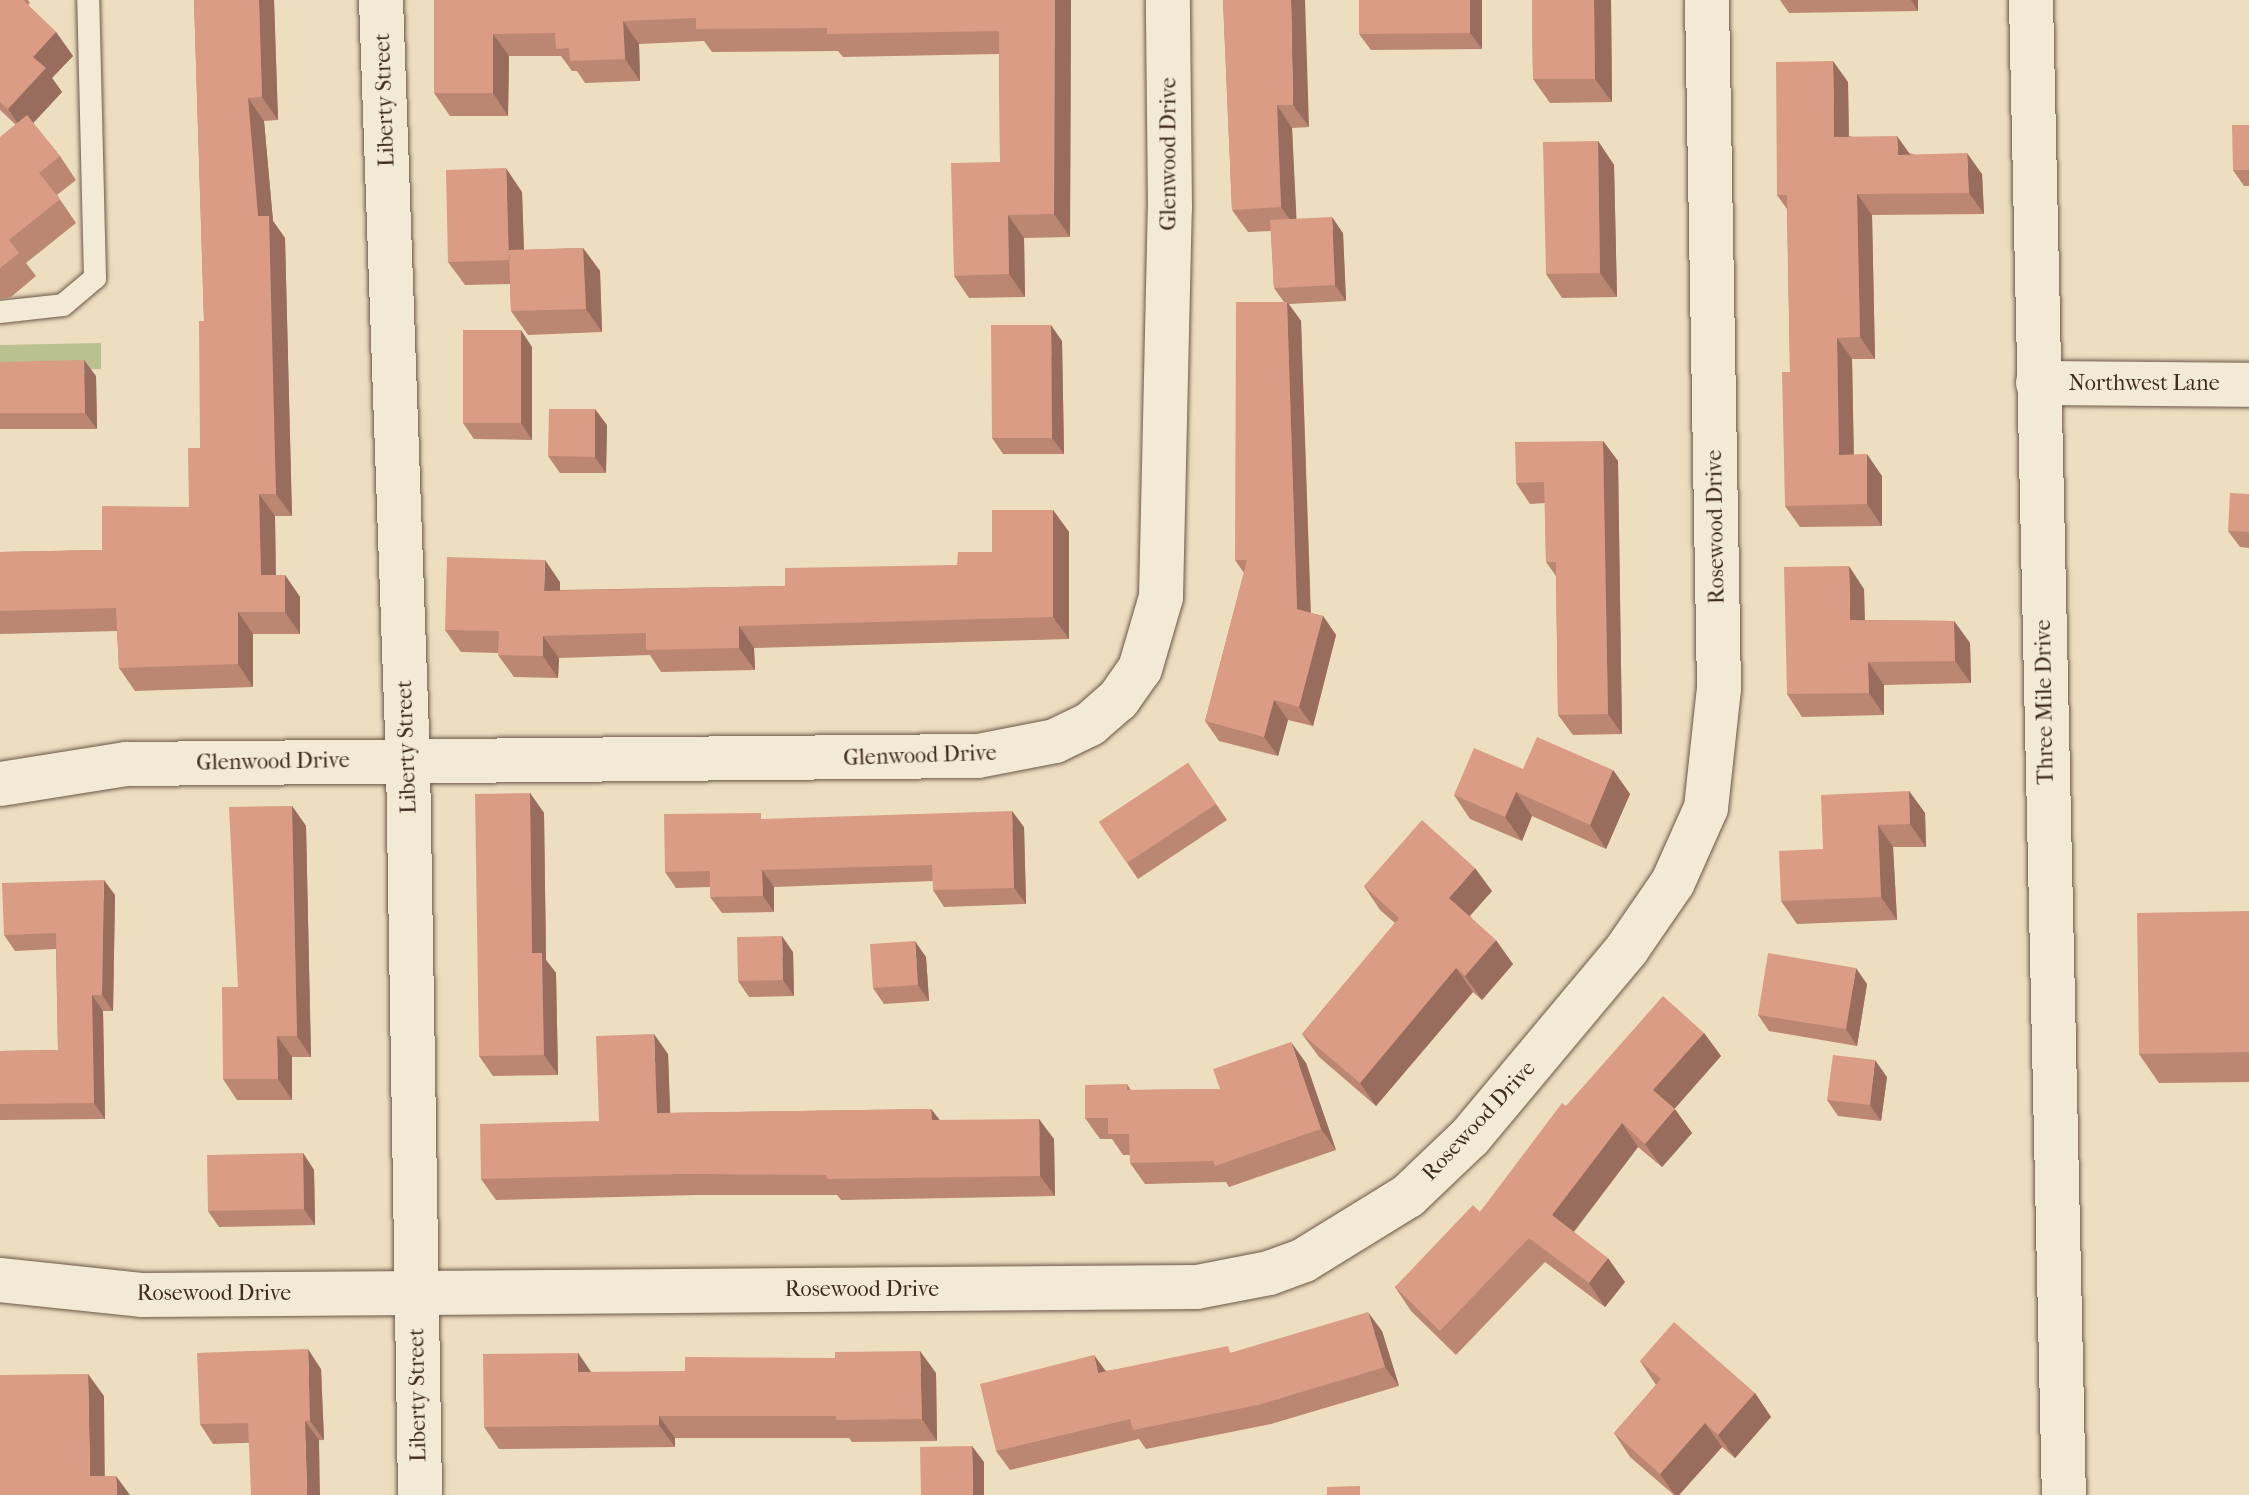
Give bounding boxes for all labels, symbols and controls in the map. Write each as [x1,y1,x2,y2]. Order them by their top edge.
street label: Liberty Street [369,33,401,167]
street label: Glenwood Drive [1156,77,1182,231]
street label: Northwest Lane [2068,371,2220,397]
street label: Rosewood Drive [1701,450,1731,604]
street label: Three Mile Drive [2030,619,2060,785]
street label: Liberty Street [391,680,423,814]
street label: Glenwood Drive [843,740,997,772]
street label: Glenwood Drive [196,747,350,777]
street label: Rosewood Drive [1417,1056,1541,1186]
street label: Rosewood Drive [785,1277,939,1303]
street label: Rosewood Drive [137,1281,291,1307]
street label: Liberty Street [404,1328,432,1462]

